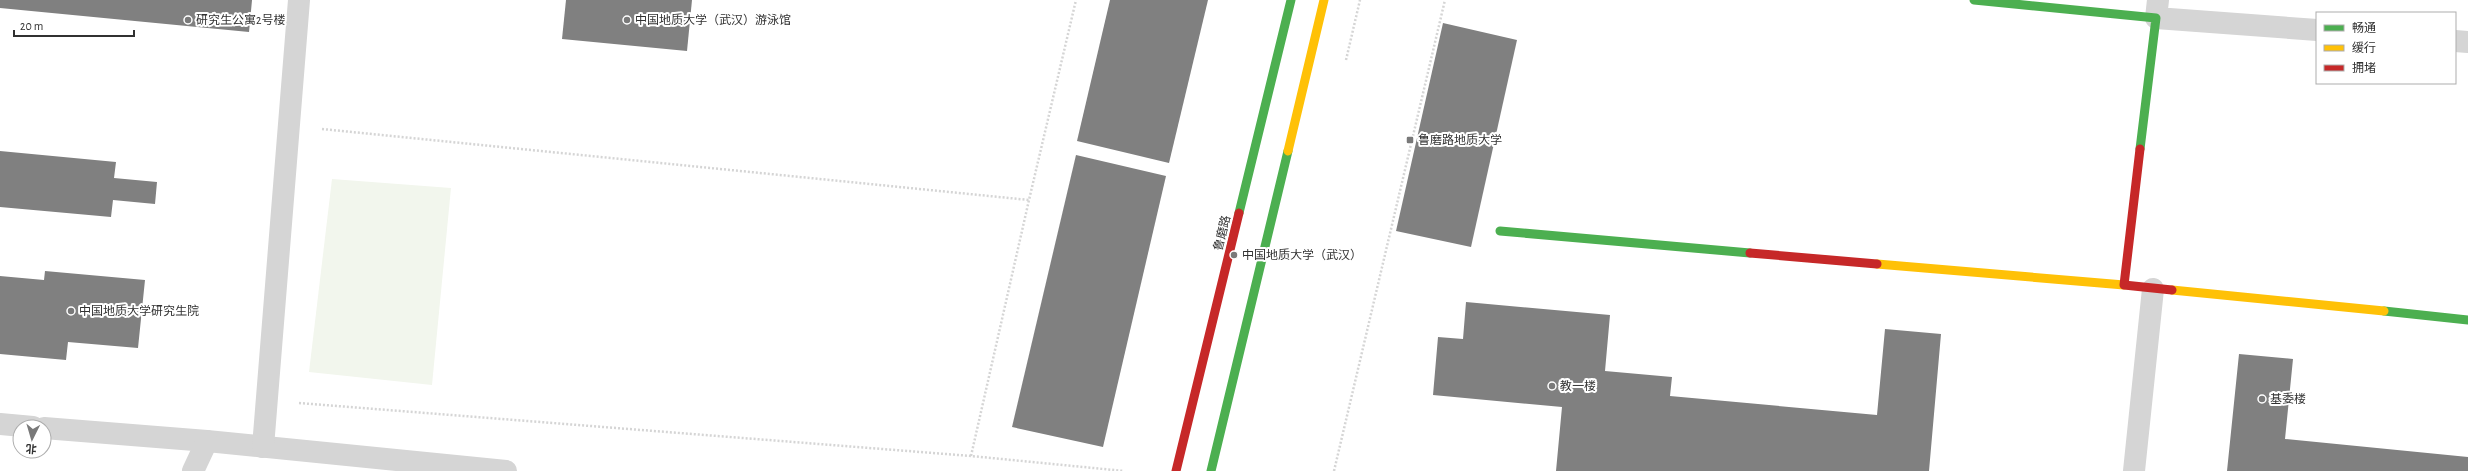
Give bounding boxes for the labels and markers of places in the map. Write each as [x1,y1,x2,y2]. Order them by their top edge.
place label: 研究生公寓2号楼 [196,13,285,26]
place label: 中国地质大学（武汉）游泳馆 [635,13,791,26]
marker: 研究生公寓2号楼 [183,15,193,25]
marker: 中国地质大学（武汉）游泳馆 [622,15,632,25]
place label: 鲁磨路地质大学 [1418,133,1502,146]
marker: 鲁磨路地质大学 [1405,135,1415,145]
place label: 中国地质大学（武汉） [1242,248,1362,261]
marker: 中国地质大学（武汉） [1229,250,1239,260]
place label: 中国地质大学研究生院 [79,304,199,317]
marker: 中国地质大学研究生院 [66,306,76,316]
place label: 教一楼 [1560,380,1596,392]
marker: 教一楼 [1547,381,1557,391]
place label: 基委楼 [2270,392,2306,405]
marker: 基委楼 [2257,394,2267,404]

